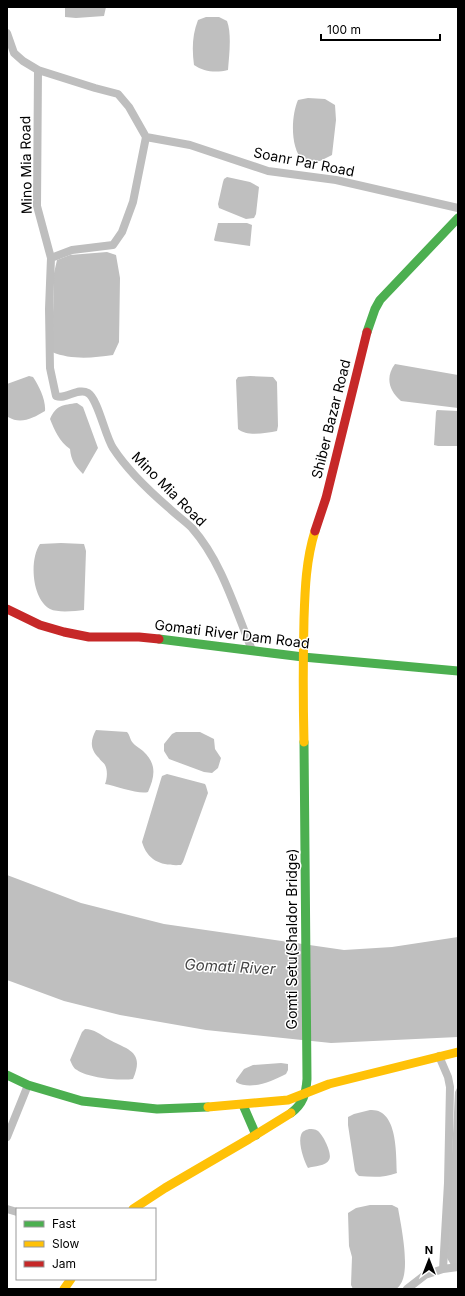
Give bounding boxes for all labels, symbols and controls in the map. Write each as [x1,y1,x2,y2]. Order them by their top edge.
scale bar [321,16,440,42]
text: 100 m [327,22,361,37]
street label: Mino Mia Road [16,116,35,214]
street label: Soanr Par Road [252,143,356,180]
street label: Shiber Bazar Road [307,358,354,480]
street label: Mino Mia Road [129,448,210,529]
street label: Gomati River Dam Road [154,616,311,651]
street label: Gomti Setu(Shaldor Bridge) [283,848,300,1030]
water label: Gomati River [184,955,276,978]
legend [16,1208,156,1280]
text: Fast [52,1216,76,1231]
text: Slow [52,1236,80,1251]
north arrow [409,1240,449,1280]
text: N [425,1243,433,1257]
text: Jam [52,1256,76,1271]

